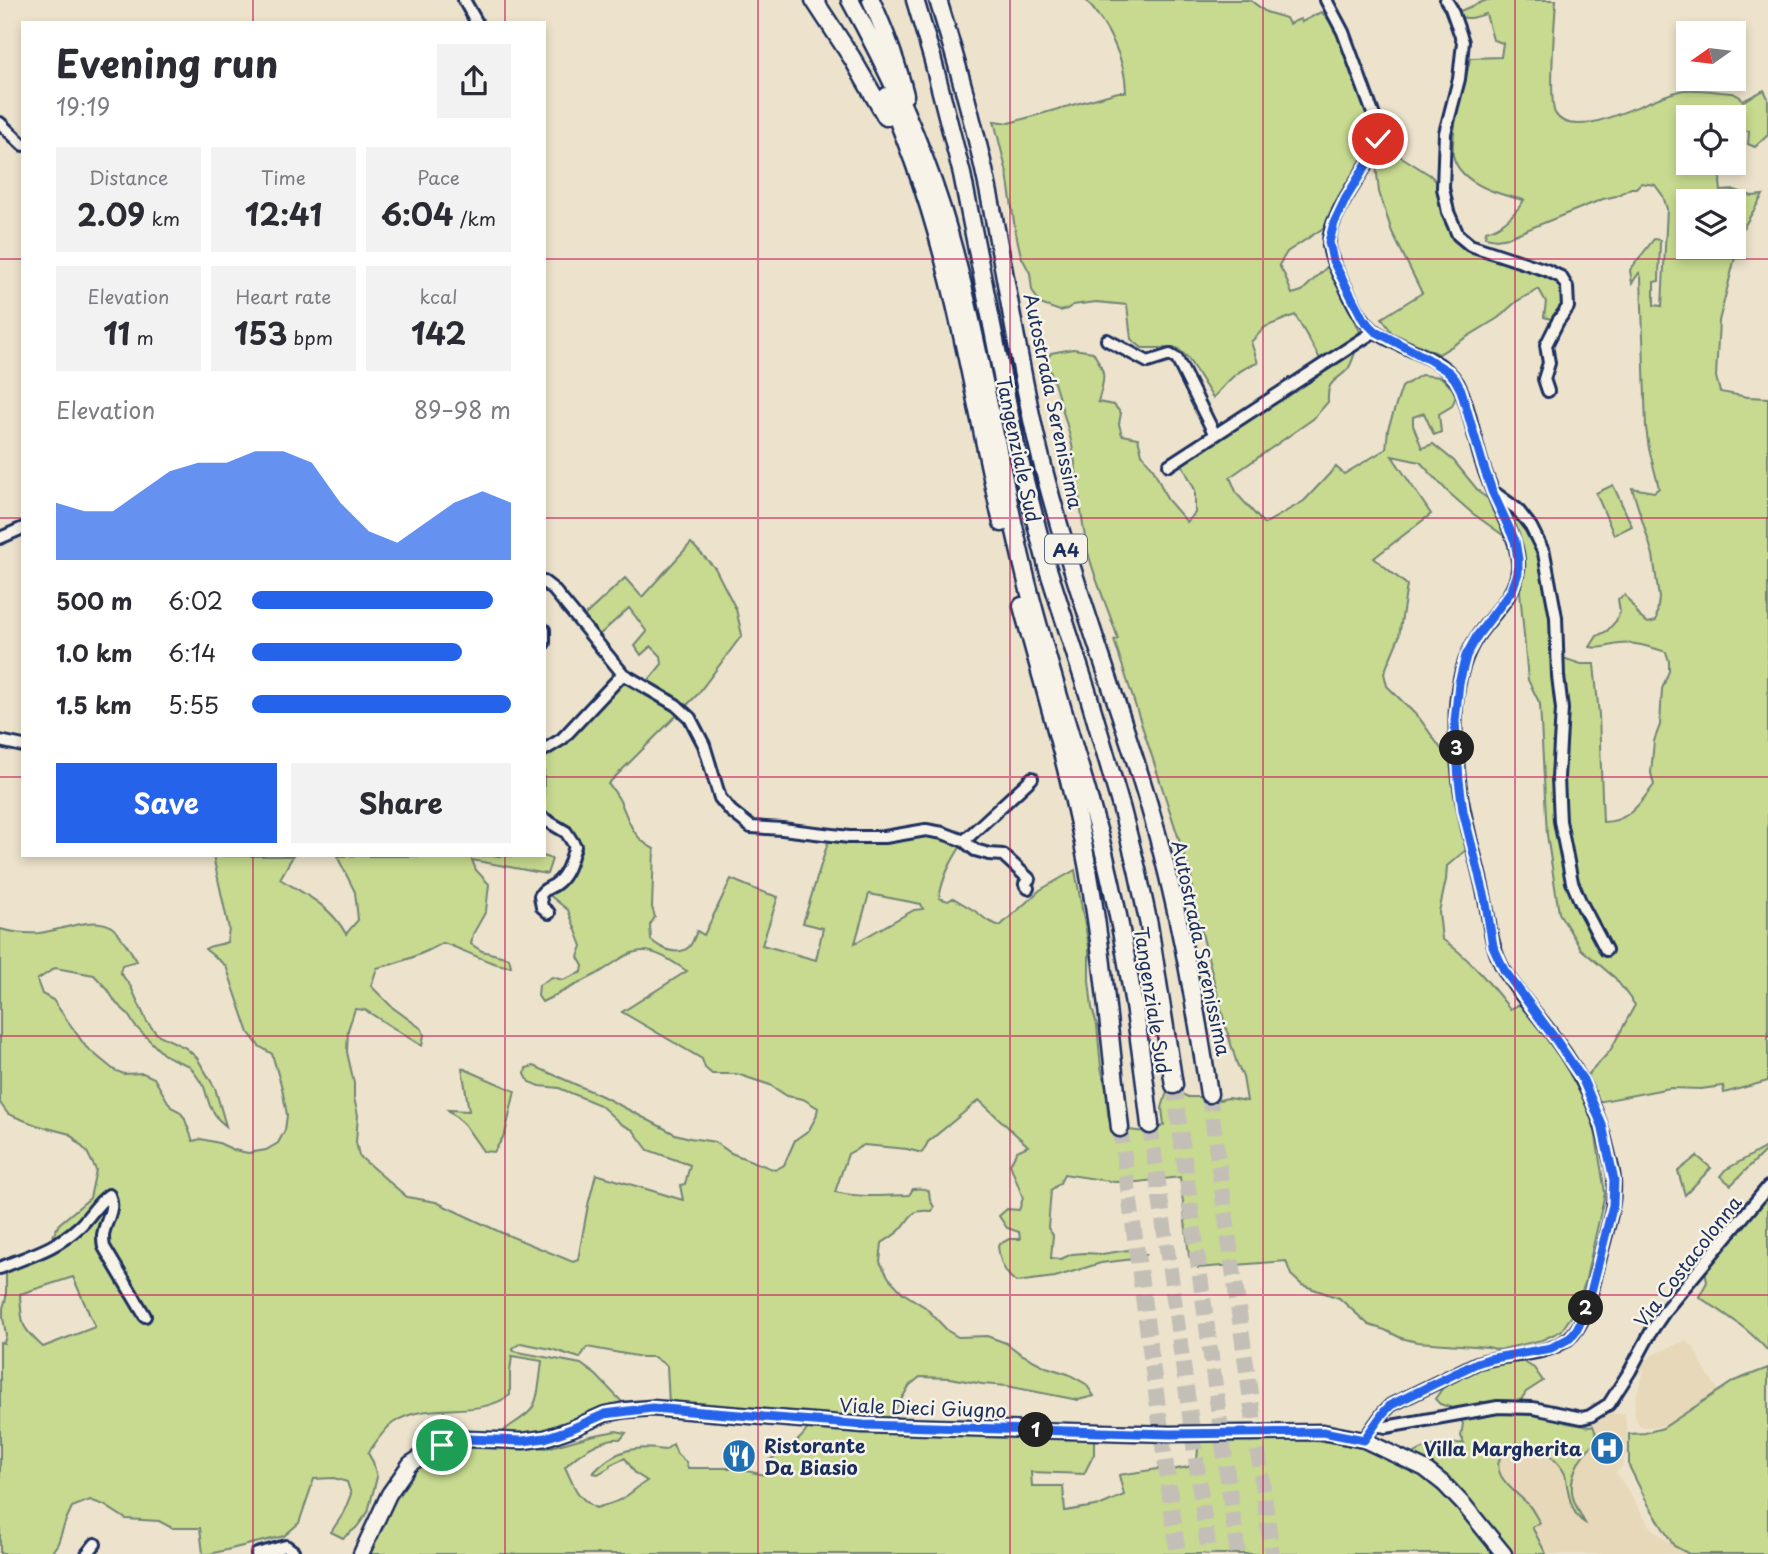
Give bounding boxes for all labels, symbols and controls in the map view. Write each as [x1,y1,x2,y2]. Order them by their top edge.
north arrow [1676,21,1746,91]
map controls [1676,21,1746,259]
text: Evening run [56,34,278,91]
button: share [437,44,511,118]
text: 19:19 [56,89,110,124]
button: locate [1676,105,1746,175]
pin [1348,109,1408,169]
icon: check [1359,120,1397,158]
text: Distance [89,163,168,191]
text: Time [261,163,306,191]
text: Pace [417,163,460,191]
button: layers [1676,189,1746,259]
text: 2.09 [77,191,145,236]
text: 12:41 [245,191,322,236]
text: 6:04 [381,191,454,236]
text: km [145,204,180,232]
text: /km [454,204,496,232]
text: Elevation [88,282,169,310]
text: Heart rate [236,282,331,310]
text: kcal [420,282,457,310]
street label: Autostrada Serenissima [1017,291,1091,511]
text: 11 [103,310,130,355]
text: 153 [234,310,287,355]
text: 142 [411,310,466,355]
text: m [130,323,154,351]
text: bpm [287,323,333,351]
street label: Tangenziale Sud [990,373,1048,525]
text: Elevation [56,392,155,427]
text: 89–98 m [414,392,511,427]
road number: A4 [1045,534,1087,564]
text: 500 m [56,583,133,618]
text: 6:02 [168,583,223,618]
text: 1.0 km [56,635,133,670]
text: 6:14 [168,635,216,670]
text: 1.5 km [56,687,132,722]
text: 5:55 [168,687,219,722]
pin: 3 [1440,730,1474,766]
text: 3 [1450,733,1463,761]
button: Save [56,763,277,843]
button: Share [291,763,511,843]
street label: Autostrada Serenissima [1165,838,1239,1058]
street label: Tangenziale Sud [1128,924,1178,1076]
street label: Via Costacolonna [1627,1189,1748,1333]
pin: 2 [1568,1290,1604,1326]
text: 2 [1579,1293,1592,1321]
street label: Viale Dieci Giugno [839,1390,1007,1424]
pin: 1 [1018,1412,1054,1448]
pin [412,1415,472,1475]
text: 1 [1031,1415,1040,1443]
icon: arrive [423,1426,461,1464]
hospital icon: Villa Margherita [1588,1429,1626,1467]
place label: Ristorante Da Biasio [764,1431,865,1481]
place label: Villa Margherita [1423,1434,1582,1462]
restaurant icon: Ristorante Da Biasio [720,1437,758,1475]

